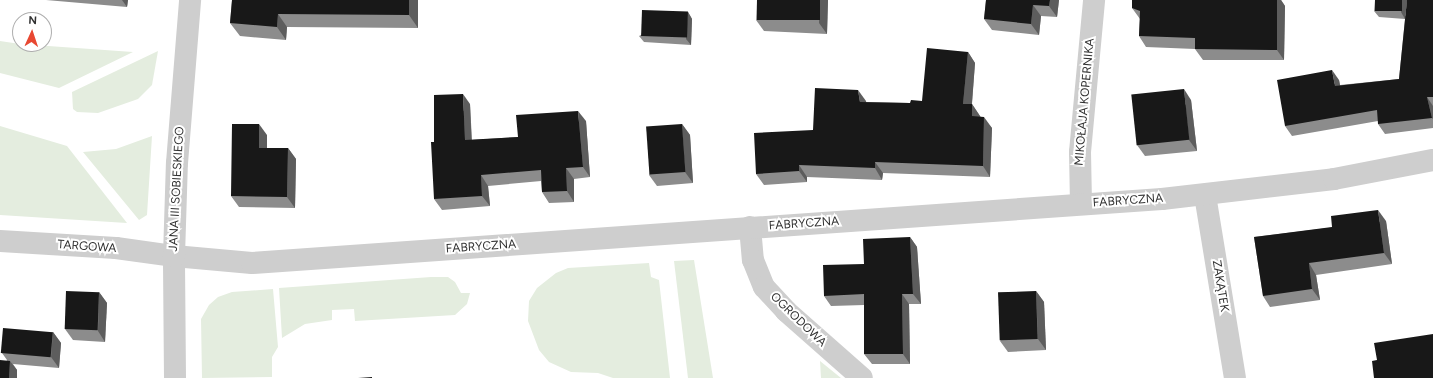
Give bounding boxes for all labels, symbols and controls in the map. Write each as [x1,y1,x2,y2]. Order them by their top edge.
north arrow [12,12,52,52]
text: N [28,14,37,27]
street label: MIKOŁAJA KOPERNIKA [1072,38,1098,166]
street label: JANA III SOBIESKIEGO [167,126,187,252]
street label: FABRYCZNA [1092,191,1164,211]
street label: FABRYCZNA [768,214,840,234]
street label: FABRYCZNA [445,237,517,257]
street label: TARGOWA [57,238,117,256]
street label: ZAKĄTEK [1209,259,1231,313]
street label: OGRODOWA [767,290,829,350]

